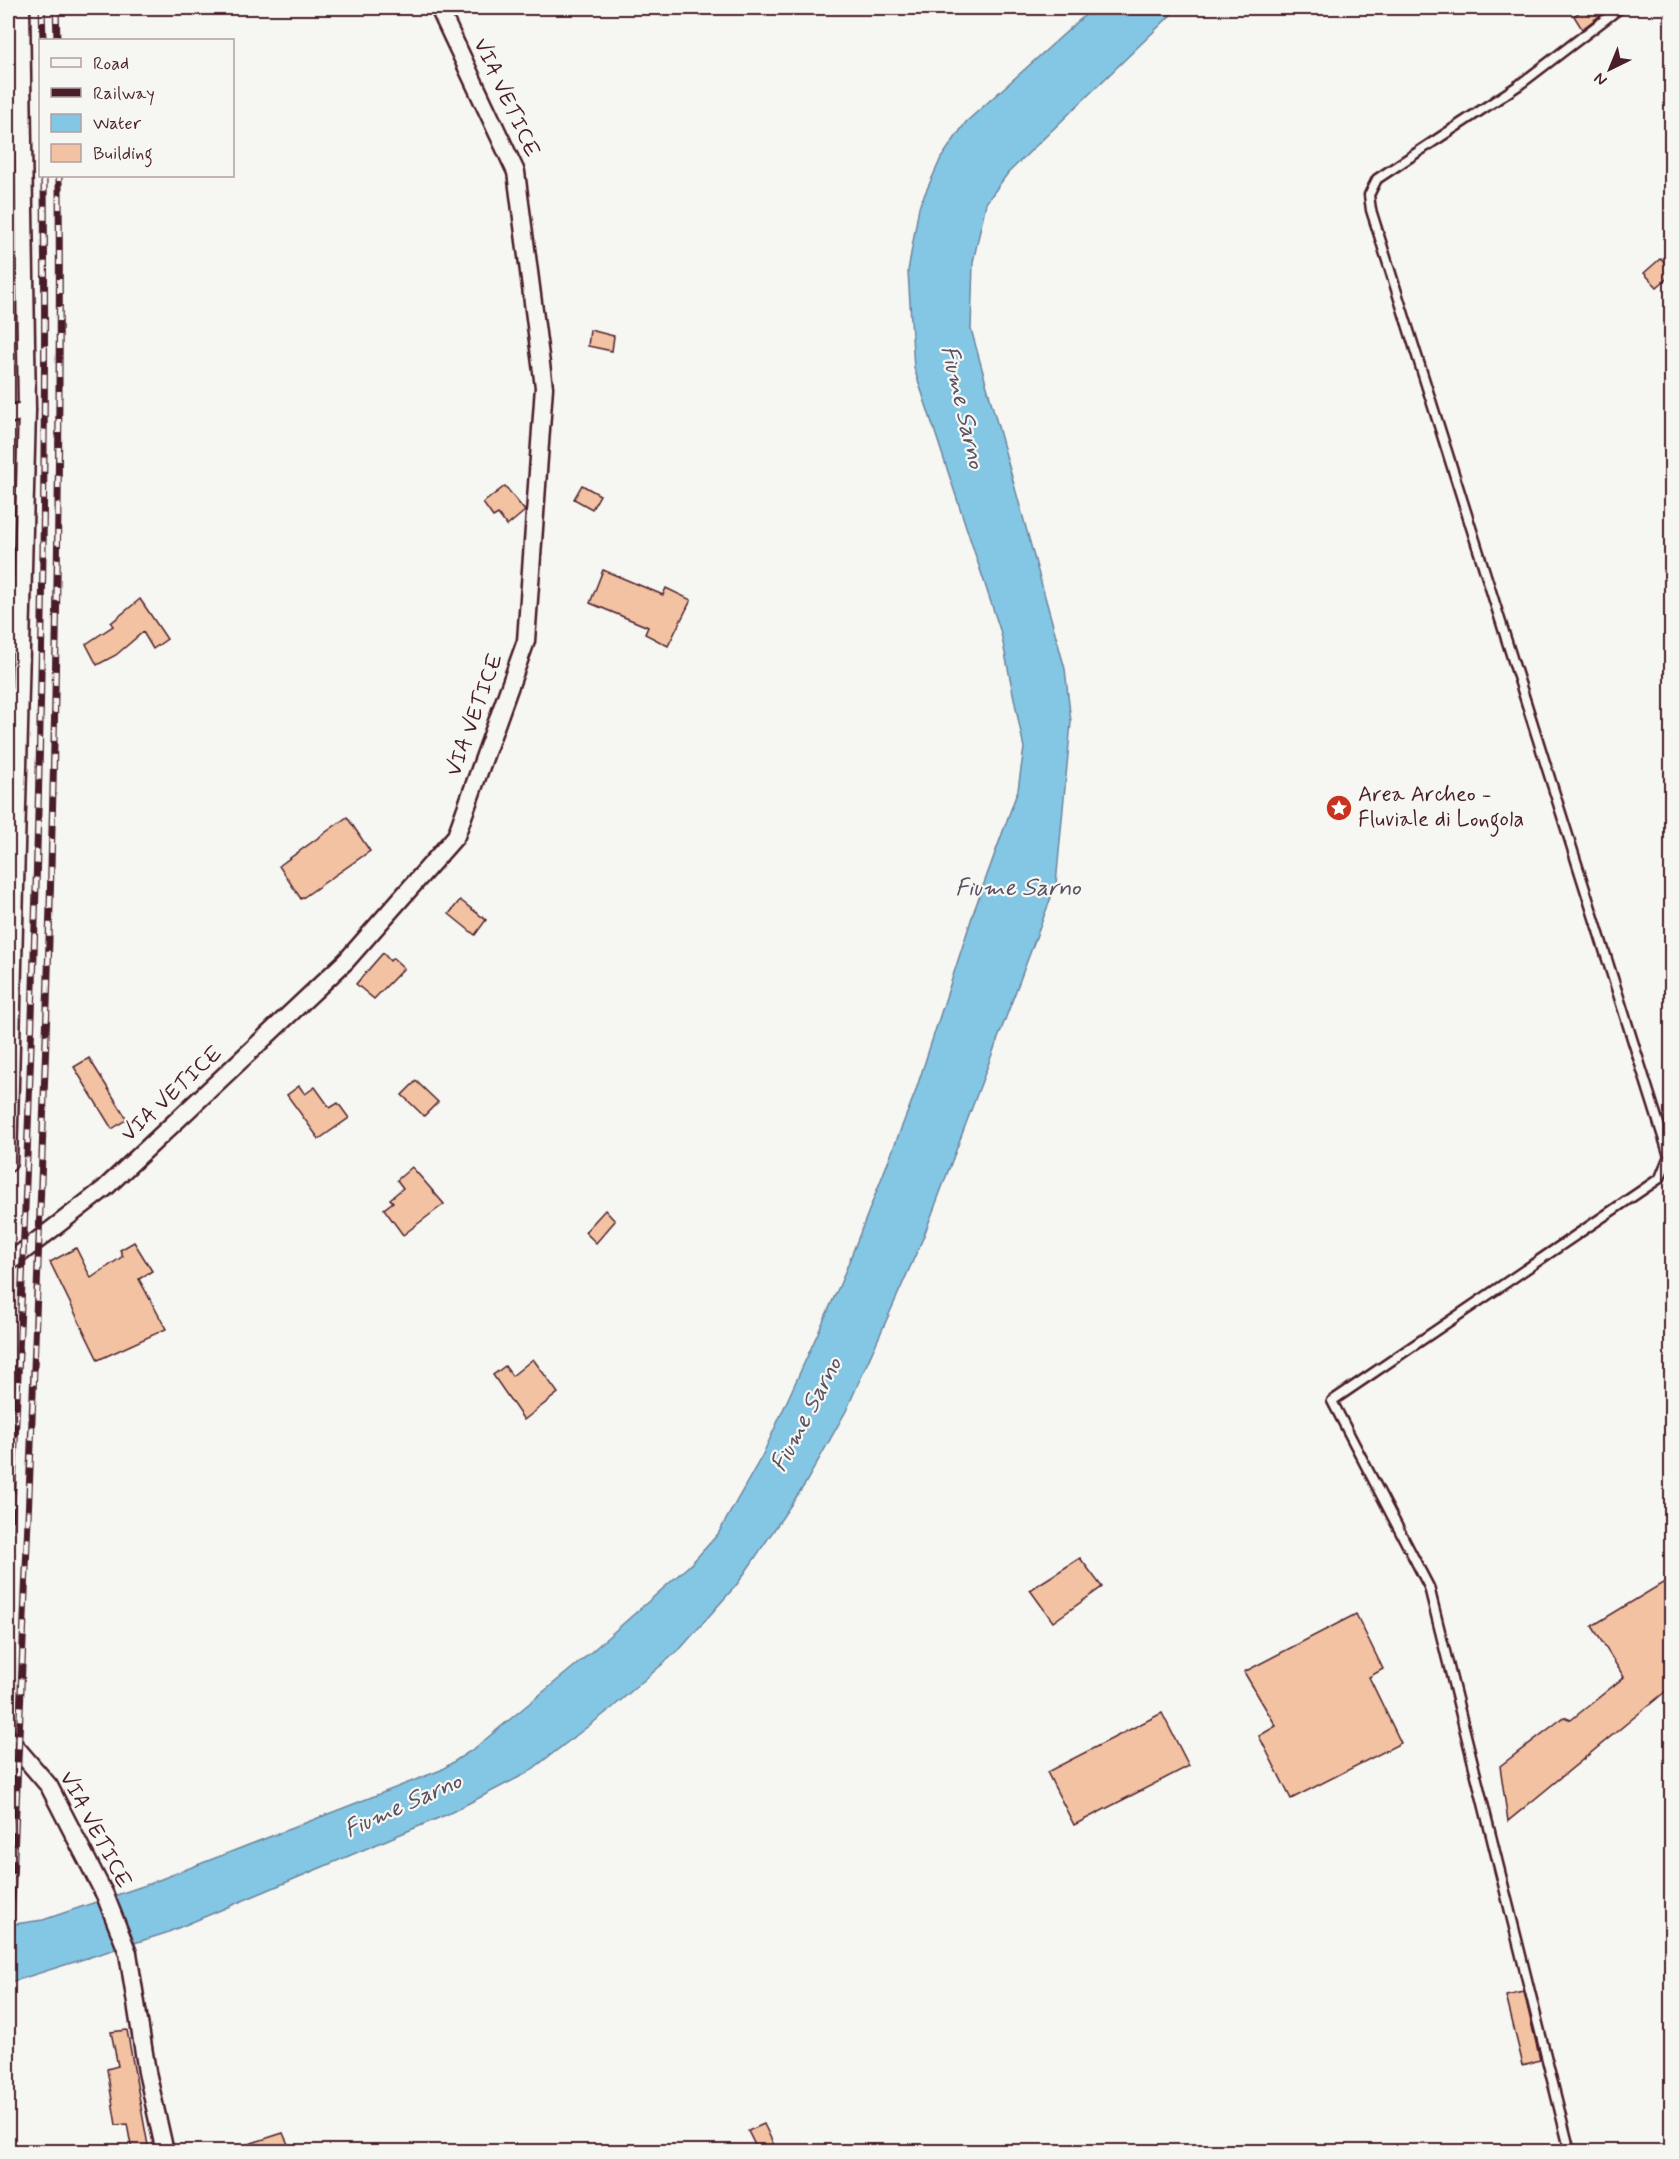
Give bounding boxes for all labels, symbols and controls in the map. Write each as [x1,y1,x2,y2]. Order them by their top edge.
street label: VIA VETICE [466,34,546,162]
legend [39,39,234,177]
north arrow [1580,39,1640,99]
text: Road [93,52,129,76]
text: N [1590,68,1612,90]
text: Railway [93,82,155,106]
text: Water [93,112,142,136]
text: Building [93,142,153,168]
water label: Fiume Sarno [933,342,991,473]
street label: VIA VETICE [440,650,510,780]
place label: Area Archeo - Fluviale di Longola [1358,781,1524,837]
place icon: Area Archeo - Fluviale di Longola [1324,793,1354,823]
water label: Fiume Sarno [955,873,1082,904]
street label: VIA VETICE [115,1040,229,1148]
water label: Fiume Sarno [764,1351,851,1478]
water label: Fiume Sarno [339,1766,468,1846]
street label: VIA VETICE [52,1767,138,1893]

